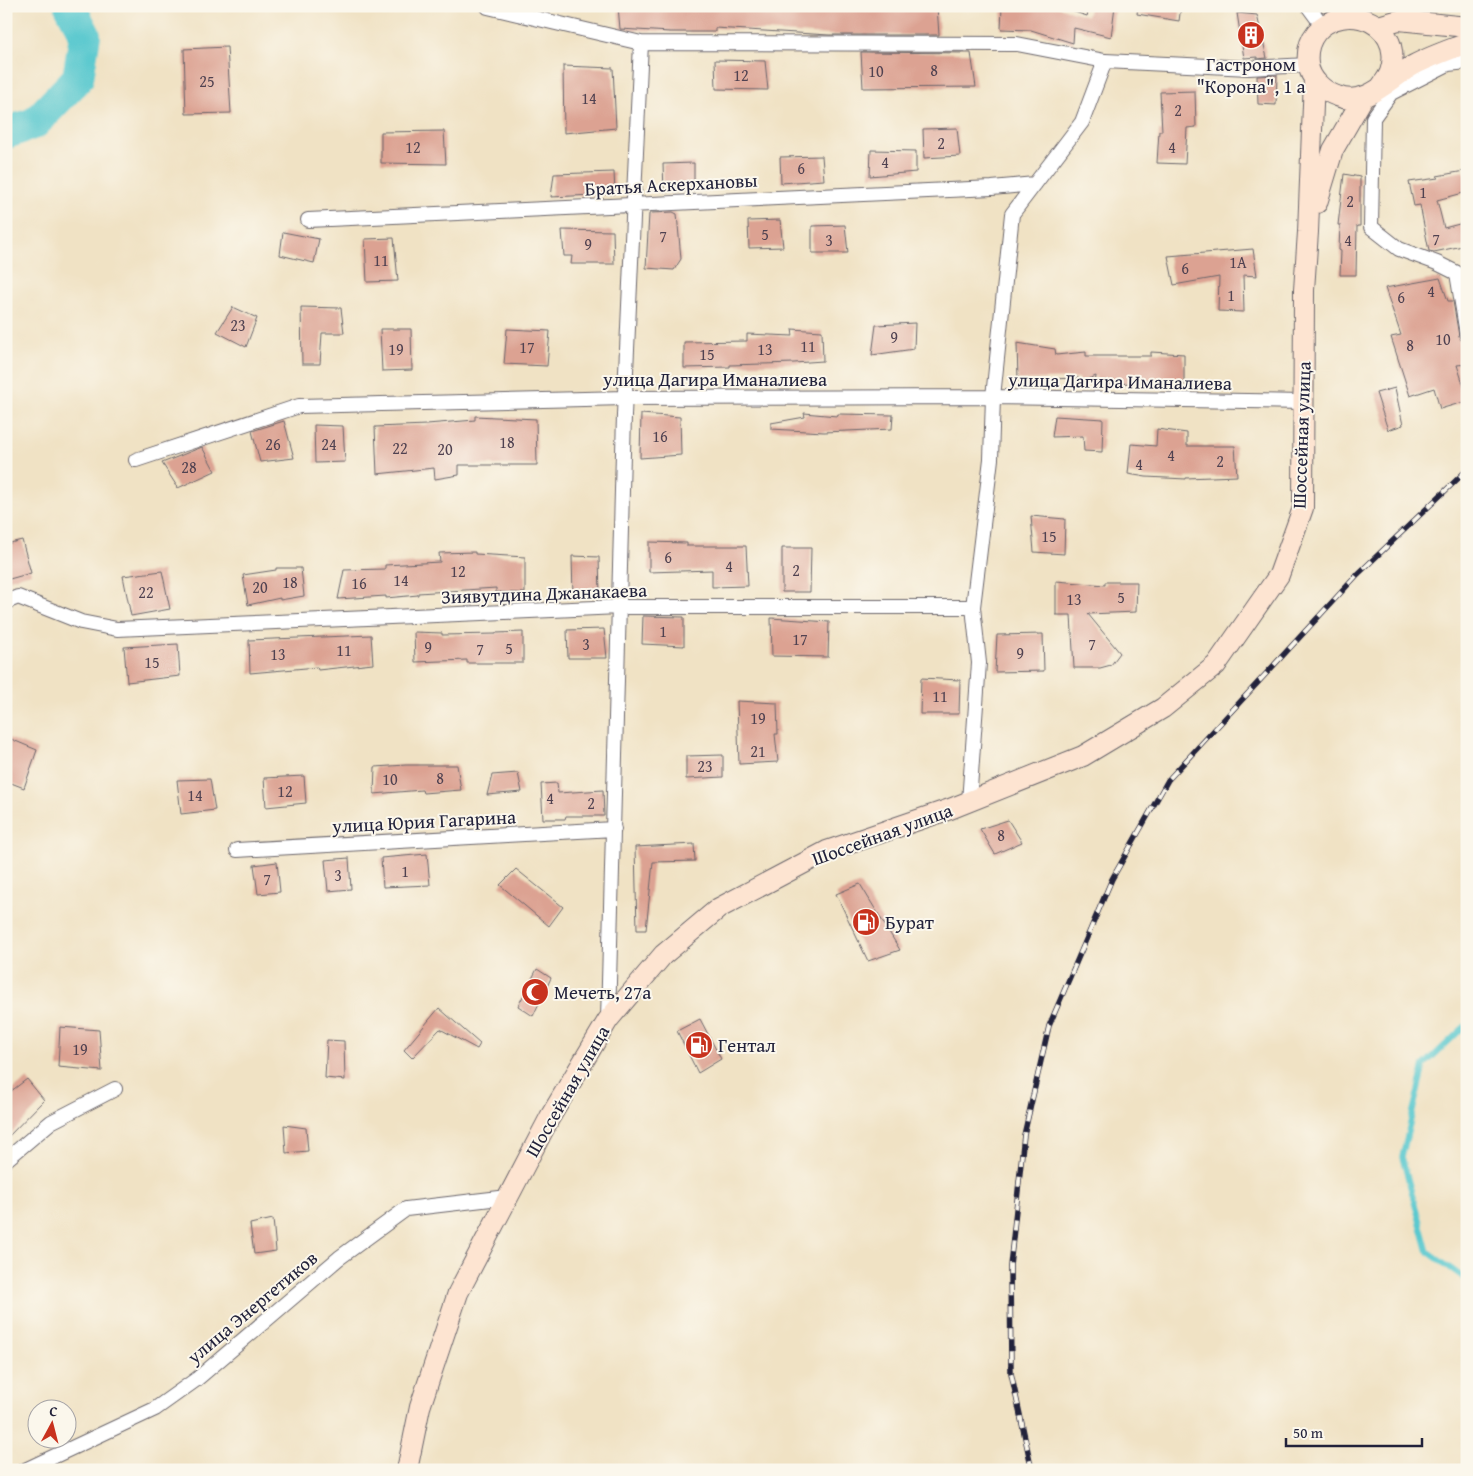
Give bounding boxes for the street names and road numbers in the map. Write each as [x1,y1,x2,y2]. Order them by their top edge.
street label: Братья Аскерхановы [584,165,758,203]
street label: Шоссейная улица [1284,361,1318,509]
street label: улица Дагира Иманалиева [602,365,827,393]
street label: улица Дагира Иманалиева [1007,365,1232,397]
street label: Зиявутдина Джанакаева [441,575,647,611]
street label: Шоссейная улица [808,796,956,872]
street label: улица Юрия Гагарина [330,802,517,840]
street label: Шоссейная улица [518,1020,616,1162]
street label: улица Энергетиков [180,1244,323,1371]

